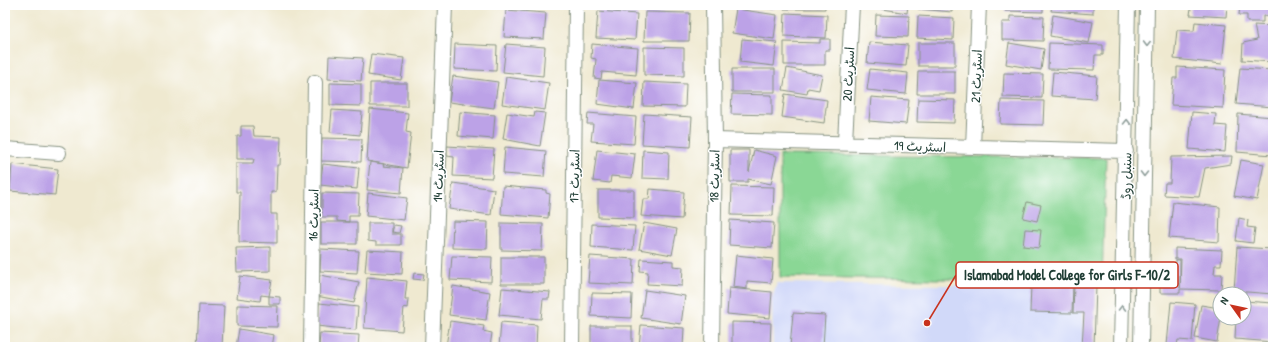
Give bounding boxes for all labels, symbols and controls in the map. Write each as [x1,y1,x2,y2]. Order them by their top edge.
one-way arrow [1143,41,1151,47]
street label: اسٹریٹ 20 [838,46,858,102]
street label: اسٹریٹ 21 [966,49,986,103]
one-way arrow [1122,119,1131,125]
street label: اسٹریٹ 19 [894,136,946,156]
street label: اسٹریٹ 17 [565,149,583,203]
street label: اسٹریٹ 18 [705,149,723,203]
street label: اسٹریٹ 14 [428,150,448,202]
street label: سنبل روڈ [1117,152,1135,200]
one-way arrow [1140,171,1148,177]
street label: اسٹریٹ 16 [304,189,322,241]
callout: Islamabad Model College for Girls F-10/2 [956,262,1178,288]
text: Islamabad Model College for Girls F-10/2 [964,265,1171,286]
north arrow [1212,286,1252,326]
text: N [1216,294,1231,307]
one-way arrow [1118,305,1126,311]

